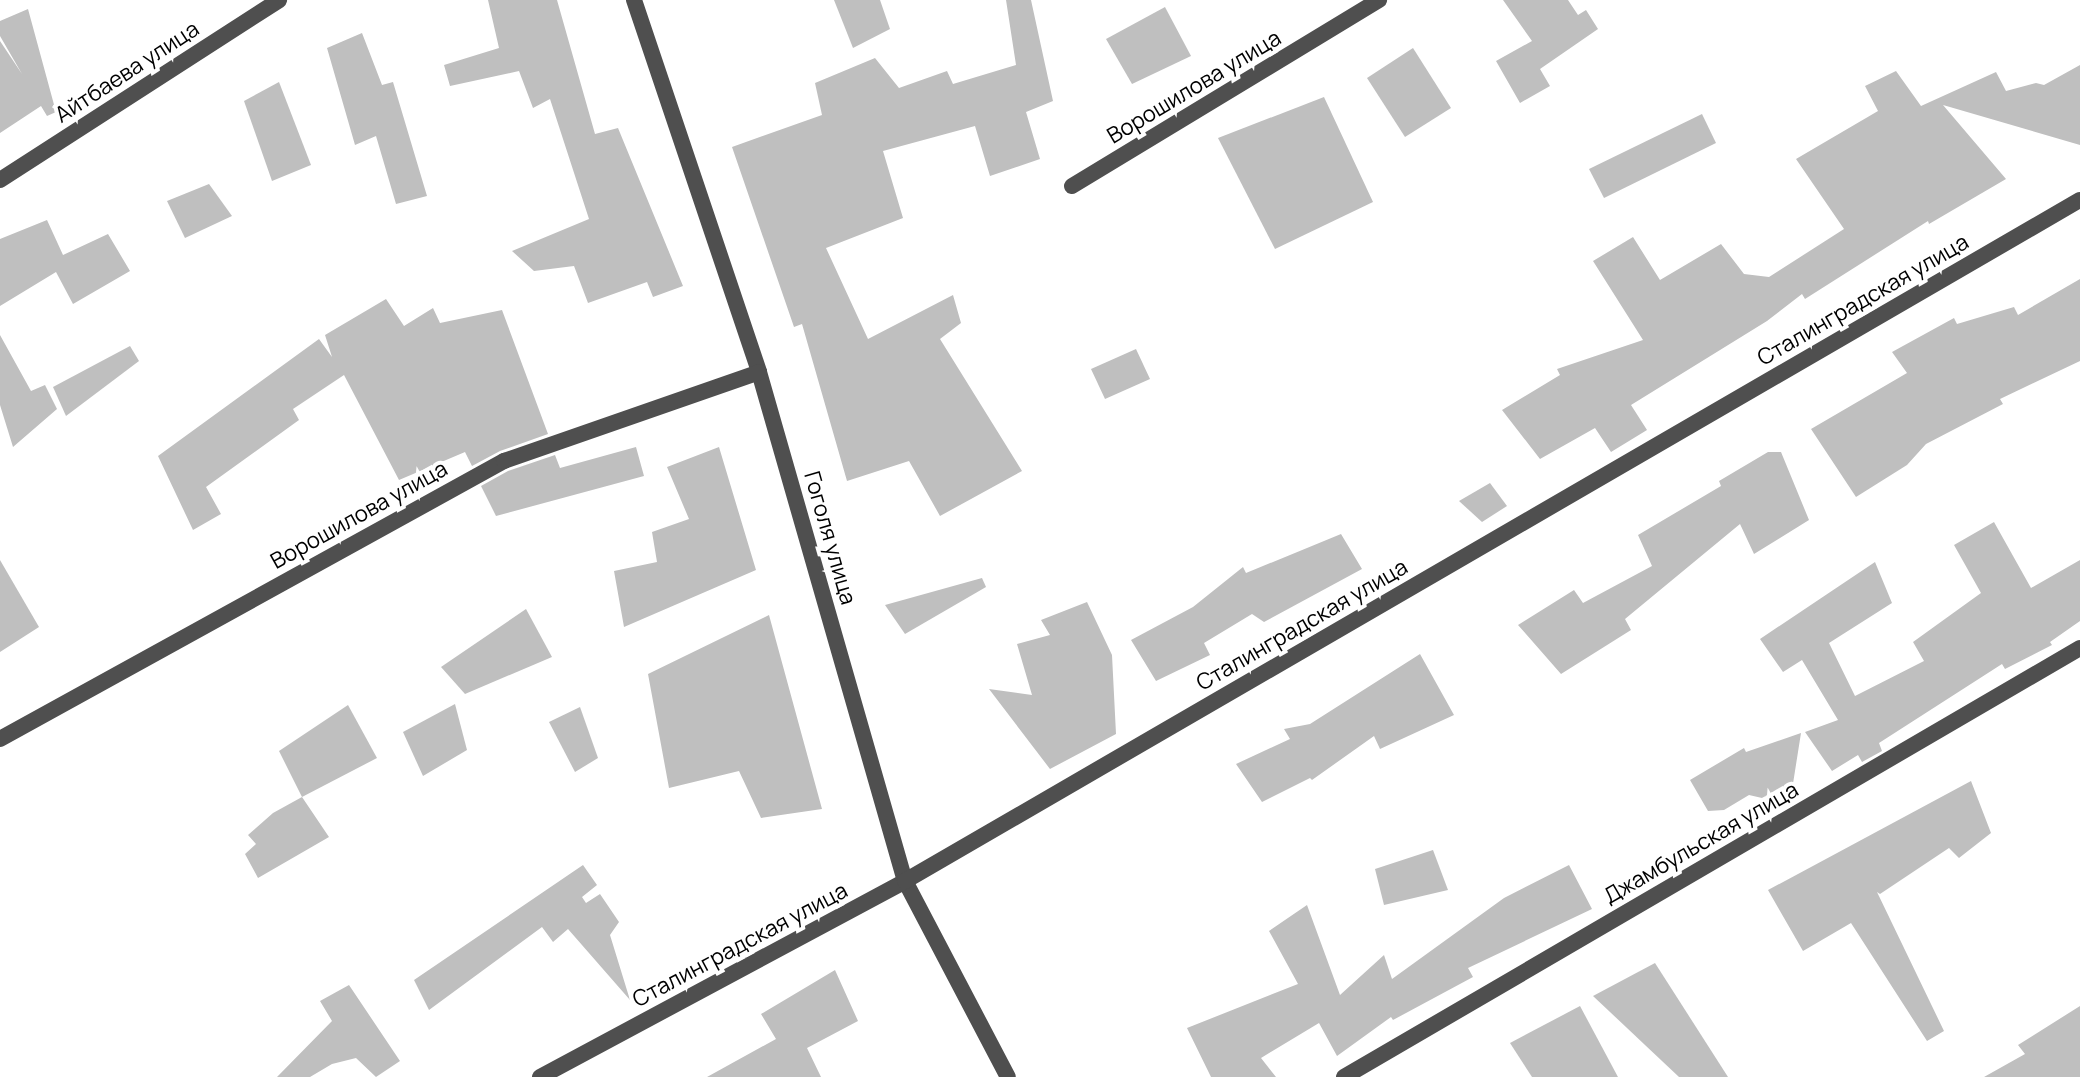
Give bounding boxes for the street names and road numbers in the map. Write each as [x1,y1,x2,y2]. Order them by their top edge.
street label: Айтбаева улица [50,16,204,128]
street label: Ворошилова улица [1102,25,1286,149]
street label: Сталинградская улица [1753,229,1973,371]
street label: Ворошилова улица [266,455,452,575]
street label: Гоголя улица [798,468,862,608]
street label: Сталинградская улица [1192,554,1412,696]
street label: Джамбульская улица [1599,776,1803,910]
street label: Сталинградская улица [628,877,852,1013]

